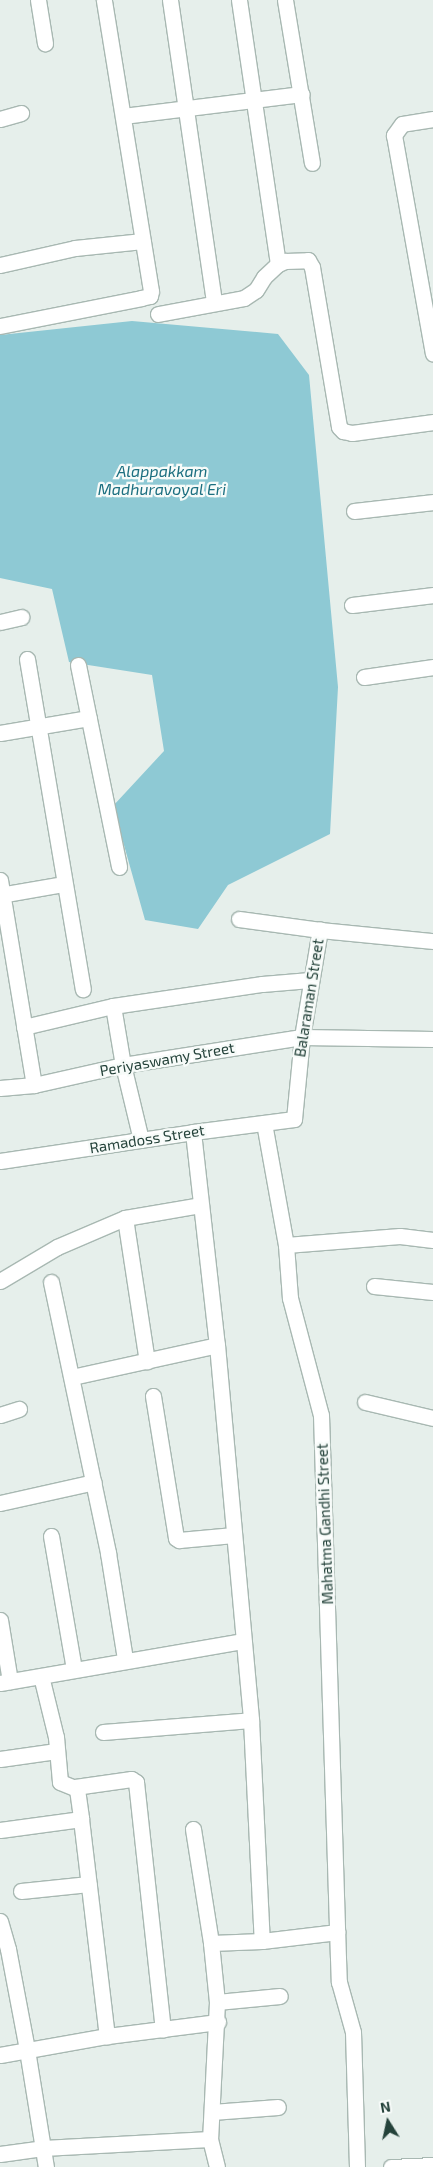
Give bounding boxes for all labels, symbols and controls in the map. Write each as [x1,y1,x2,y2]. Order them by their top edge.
water label: Alappakkam Madhuravoyal Eri [98,461,226,499]
street label: Balaraman Street [291,938,327,1058]
street label: Periyaswamy Street [98,1038,236,1080]
street label: Ramadoss Street [88,1121,206,1157]
street label: Mahatma Gandhi Street [313,1443,337,1605]
north arrow [363,2097,413,2147]
text: N [379,2097,392,2116]

